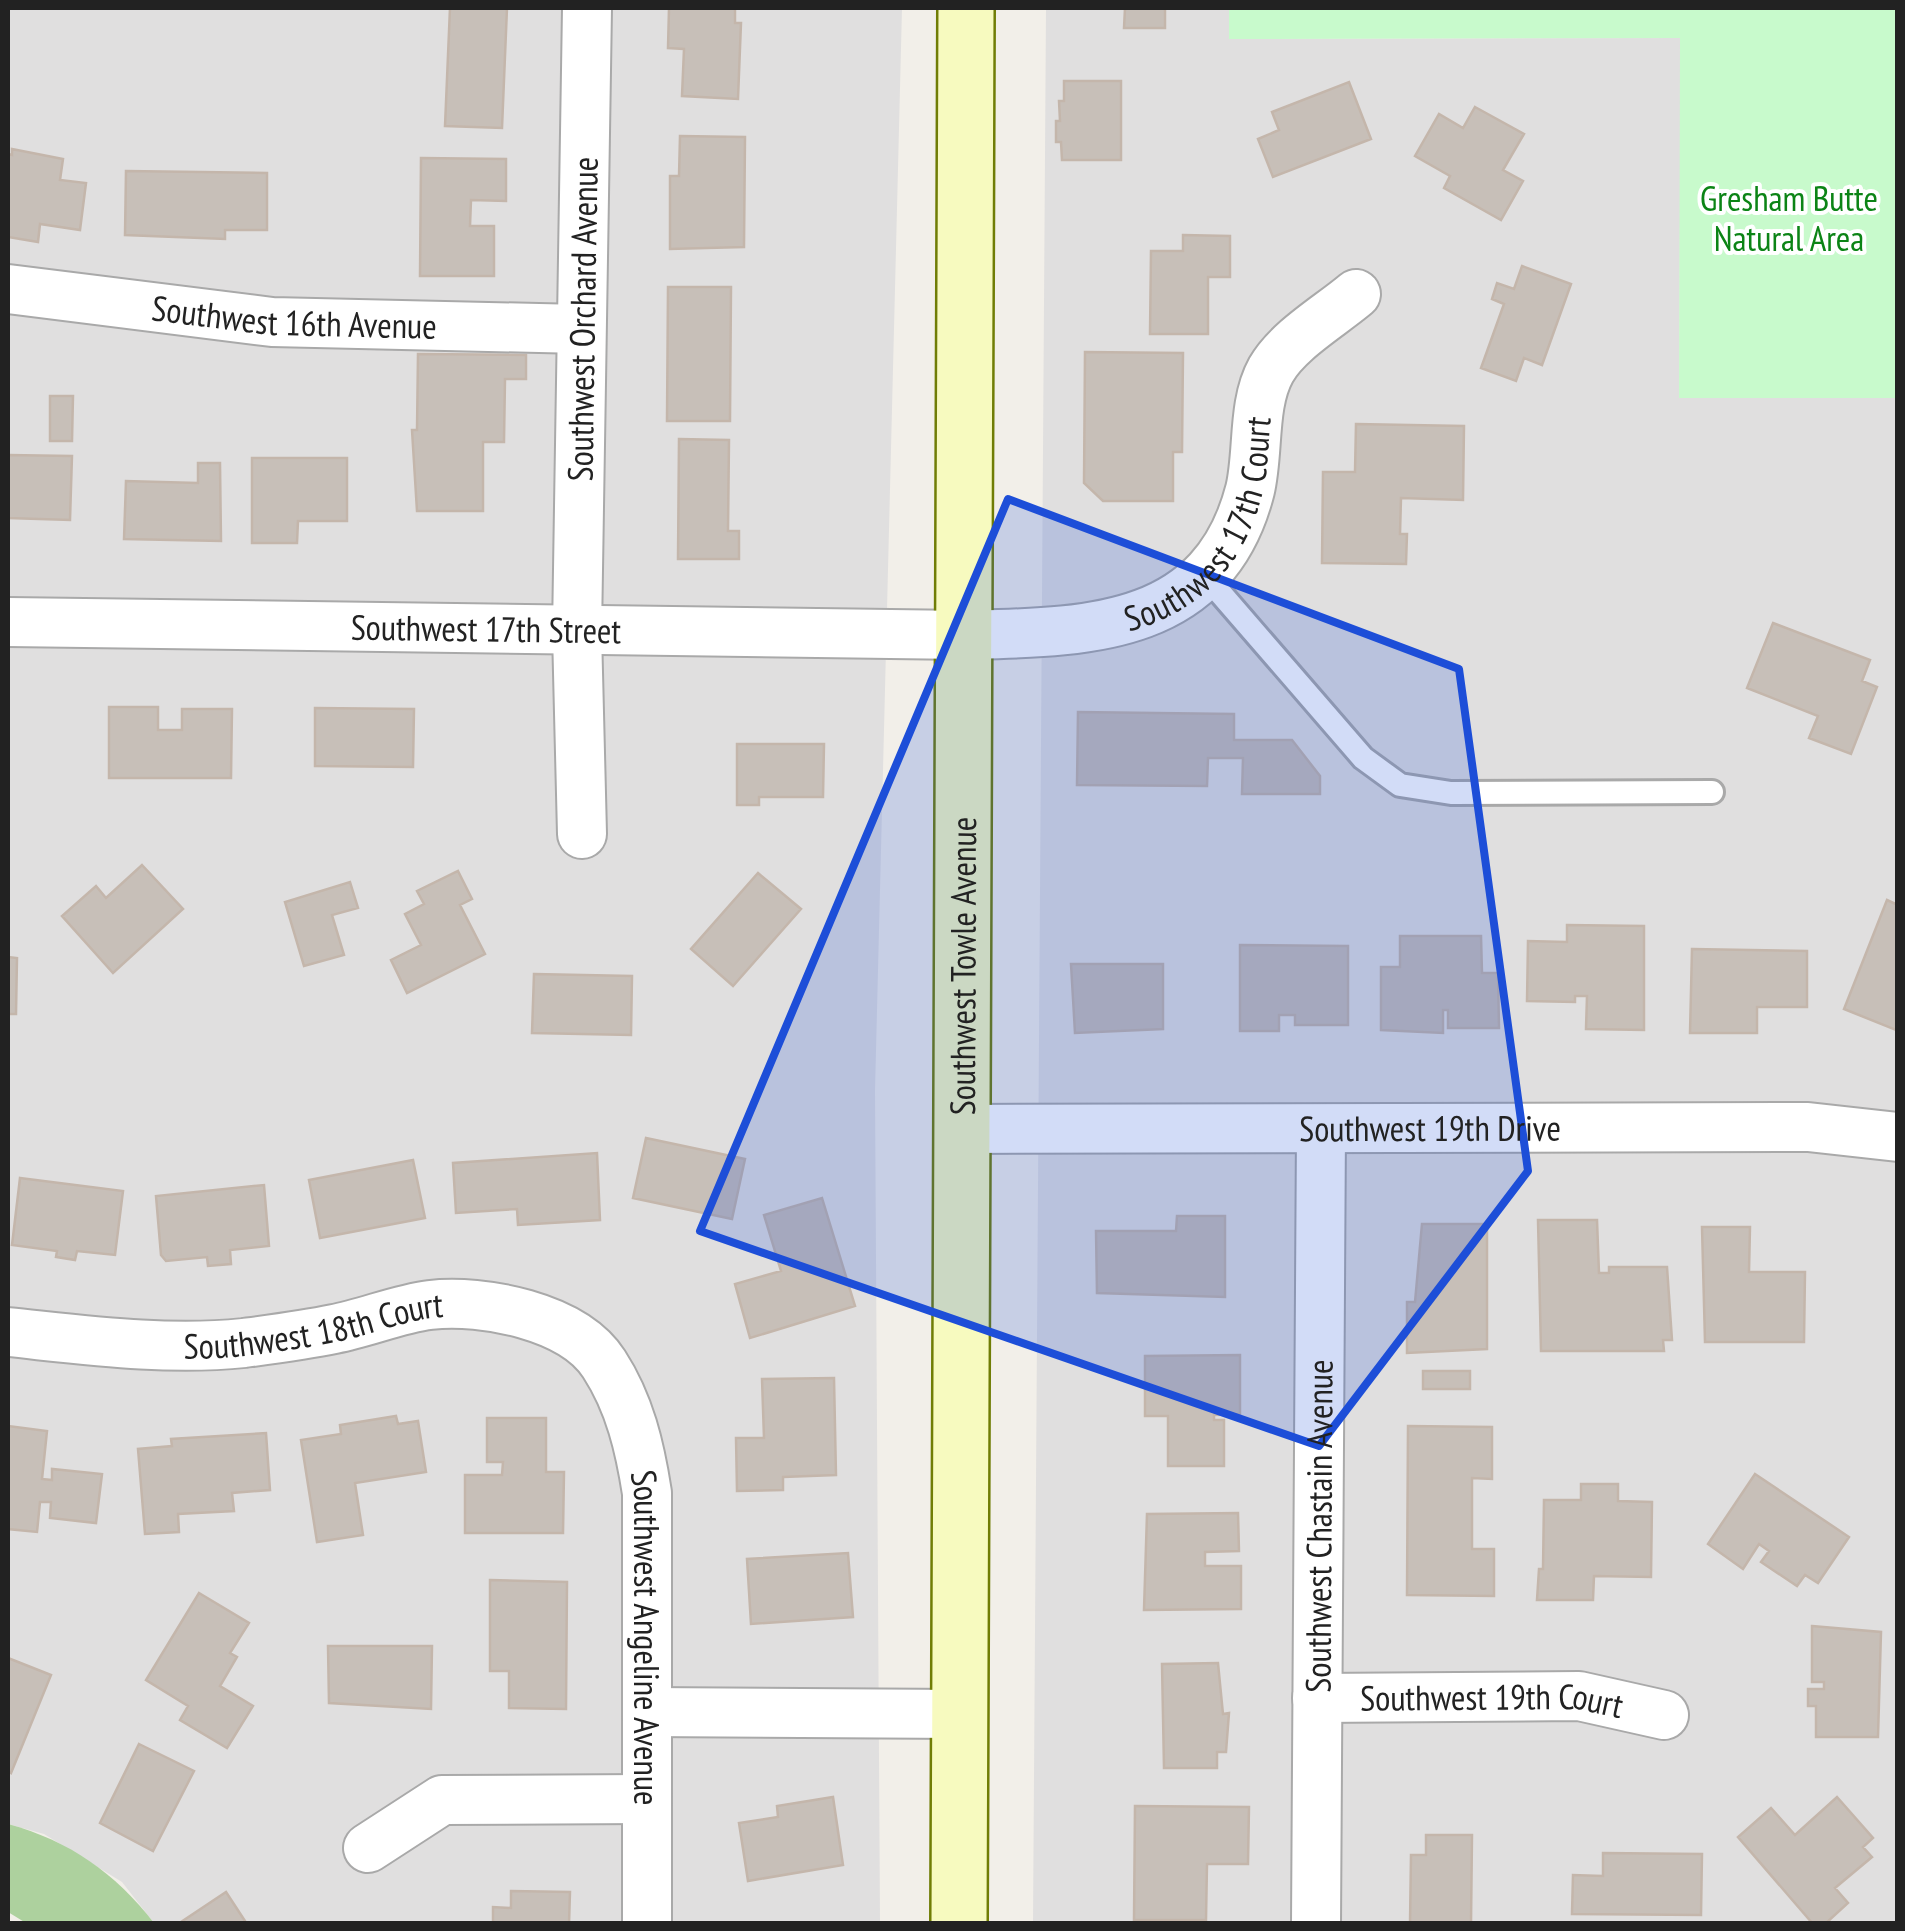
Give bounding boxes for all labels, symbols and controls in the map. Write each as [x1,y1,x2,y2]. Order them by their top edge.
street label: Southwest Orchard Avenue [556,156,608,482]
park label: Gresham Butte Natural Area [1700,175,1878,261]
street label: Southwest 16th Avenue [149,284,437,349]
street label: Southwest 17th Court [1118,414,1281,641]
street label: Southwest 17th Street [350,604,622,653]
street label: Southwest Towle Avenue [939,817,986,1115]
street label: Southwest 19th Drive [1299,1105,1561,1151]
street label: Southwest 18th Court [183,1281,445,1369]
street label: Southwest Chastain Avenue [1294,1359,1343,1693]
street label: Southwest Angeline Avenue [621,1467,671,1806]
street label: Southwest 19th Court [1360,1672,1628,1728]

